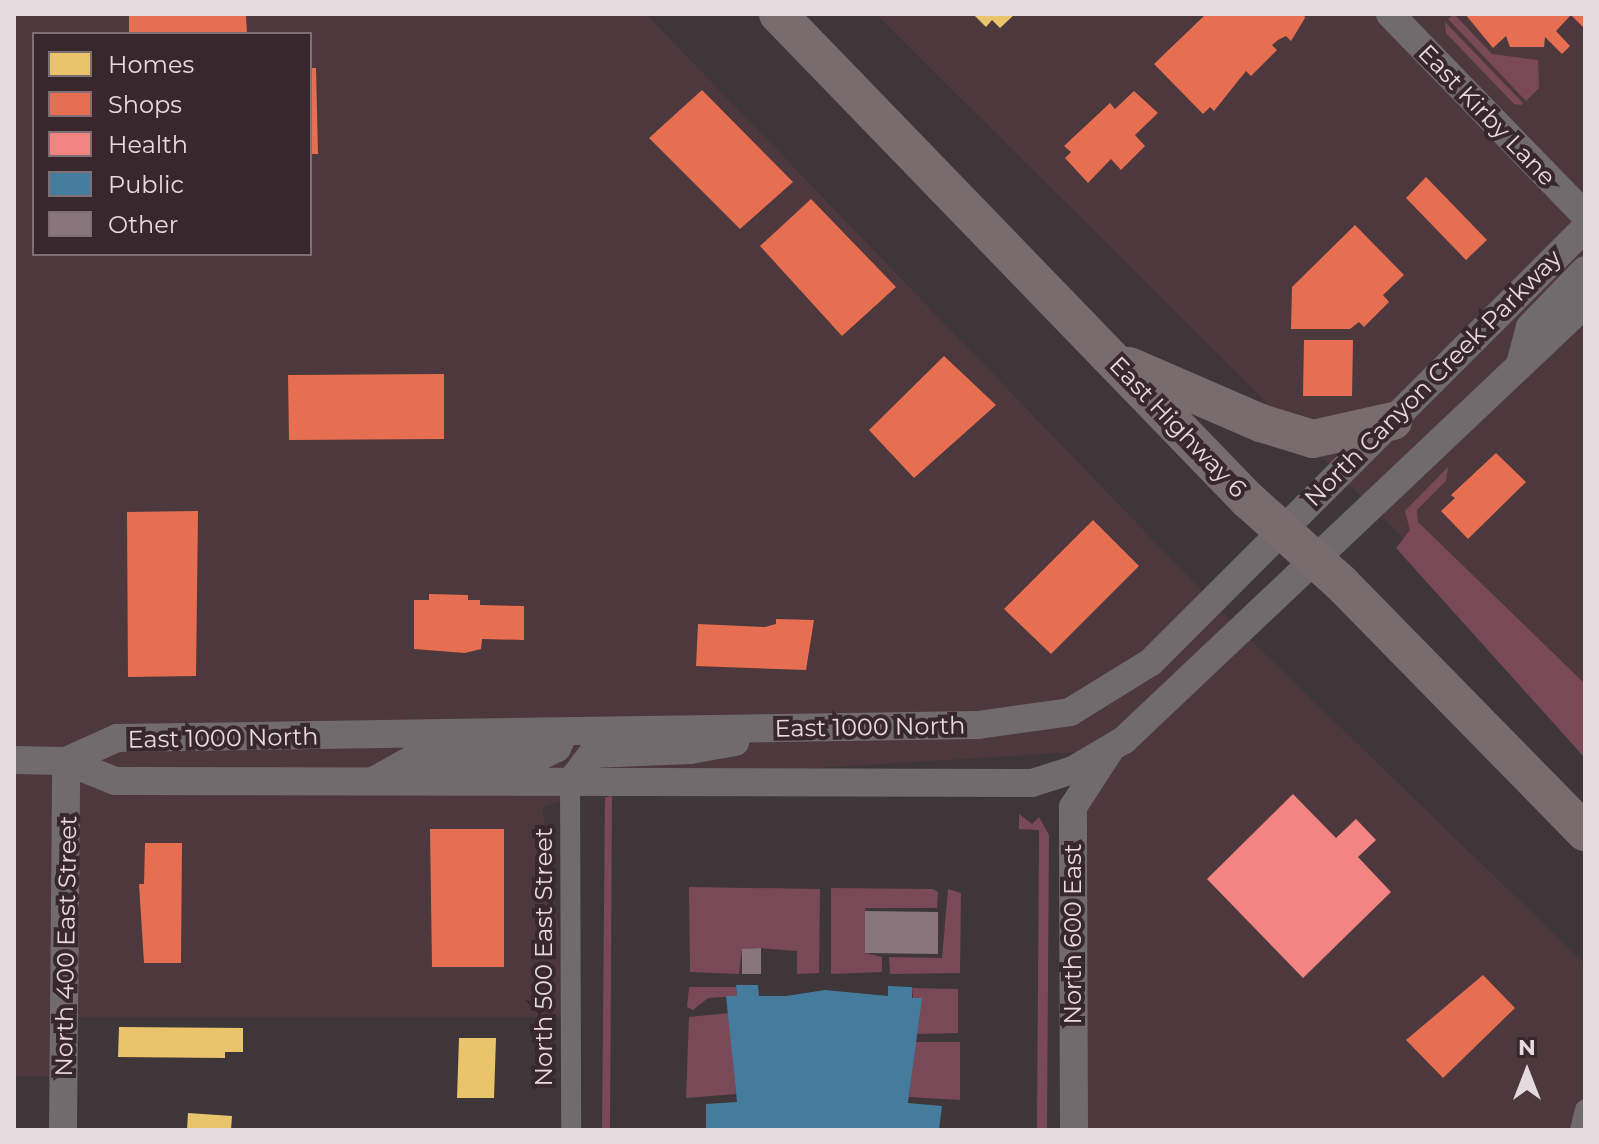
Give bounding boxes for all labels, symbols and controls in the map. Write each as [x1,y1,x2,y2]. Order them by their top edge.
legend [32,32,312,256]
street label: East Kirby Lane [1412,38,1562,192]
text: Homes [108,50,194,79]
text: Shops [108,90,182,119]
text: Health [108,130,188,159]
text: Public [108,170,184,199]
text: Other [108,210,178,239]
street label: North Canyon Creek Parkway [1299,244,1567,512]
street label: East Highway 6 [1104,351,1252,503]
street label: East 1000 North [774,711,966,743]
street label: East 1000 North [127,722,319,754]
street label: North 400 East Street [49,815,83,1077]
street label: North 500 East Street [530,828,558,1086]
street label: North 600 East [1059,844,1087,1024]
north arrow [1487,1032,1567,1112]
text: N [1518,1034,1536,1061]

